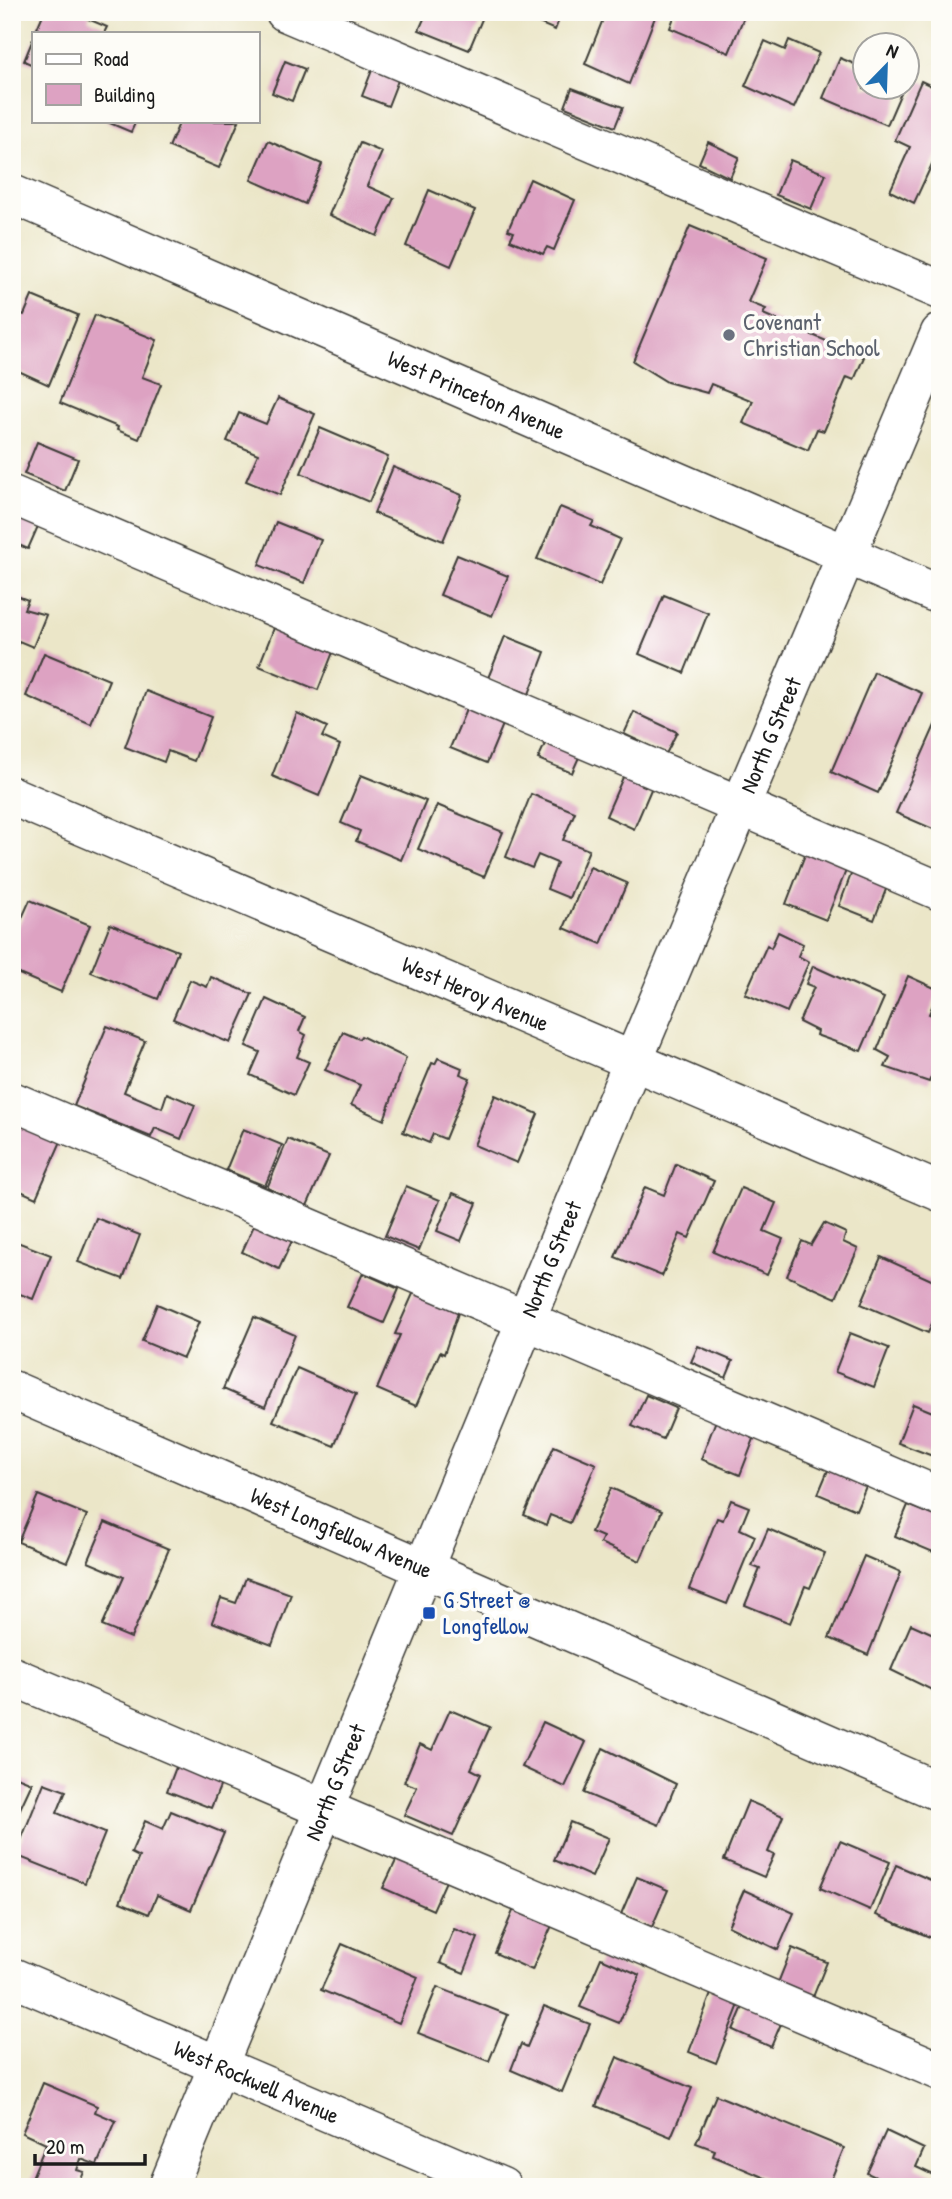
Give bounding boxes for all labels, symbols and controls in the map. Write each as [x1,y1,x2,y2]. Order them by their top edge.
legend [32,32,259,122]
north arrow [850,32,920,102]
text: N [883,36,902,64]
text: Road [94,44,128,73]
text: Building [94,80,155,109]
place label: Covenant Christian School [743,306,881,363]
marker: Covenant Christian School [721,327,737,343]
street label: West Princeton Avenue [383,342,570,446]
street label: North G Street [732,671,809,798]
street label: West Heroy Avenue [398,948,554,1038]
street label: North G Street [513,1195,589,1322]
street label: West Longfellow Avenue [246,1479,437,1585]
place label: G Street @ Longfellow [443,1584,531,1641]
marker: G Street @ Longfellow [421,1605,437,1621]
street label: North G Street [297,1718,373,1845]
street label: West Rockwell Avenue [169,2032,344,2130]
scale bar [35,2122,145,2166]
text: 20 m [46,2132,84,2161]

